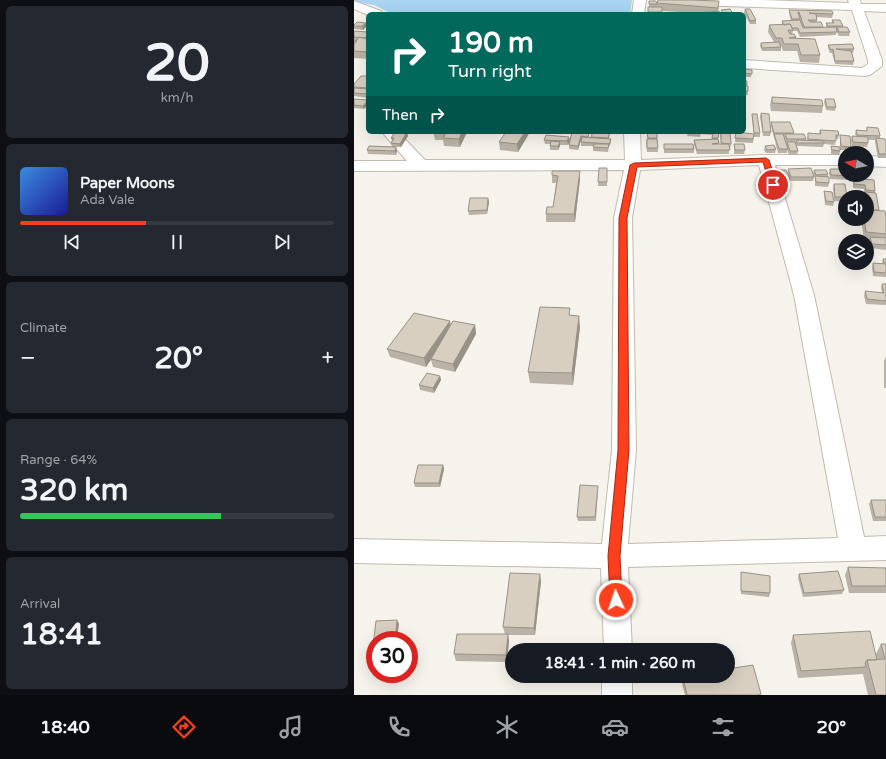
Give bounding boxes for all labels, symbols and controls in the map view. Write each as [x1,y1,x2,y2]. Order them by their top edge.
text: 190 m [448,26,534,60]
icon: right [382,28,434,80]
text: 20 [144,32,210,95]
text: Turn right [448,60,532,82]
text: km/h [161,90,193,106]
icon: right [426,104,448,126]
text: Then [382,106,418,124]
north arrow [838,146,874,182]
map controls [838,146,874,270]
pin [756,168,790,202]
text: Paper Moons [80,174,175,192]
icon: arrive [762,174,784,196]
button: sound [838,190,874,226]
text: Ada Vale [80,192,135,208]
icon: previous [61,231,83,253]
icon: pause [166,231,188,253]
icon: next [271,231,293,253]
button: layers [838,234,874,270]
text: Climate [20,320,67,336]
text: 20° [154,340,203,377]
text: − [20,345,36,371]
text: + [322,345,334,371]
text: Range · 64% [20,452,97,468]
text: 320 km [20,472,128,509]
position arrow [595,579,637,621]
text: Arrival [20,596,60,612]
text: 18:41 [20,616,103,653]
speed limit sign: 30 [366,631,418,683]
text: 18:41 · 1 min · 260 m [545,654,695,672]
icon: directions [170,713,198,741]
icon: music [277,713,305,741]
icon: phone [385,713,413,741]
icon: climate [493,713,521,741]
icon: car [601,713,629,741]
icon: filters [709,713,737,741]
text: 18:40 [40,716,90,738]
text: 20° [817,716,846,738]

